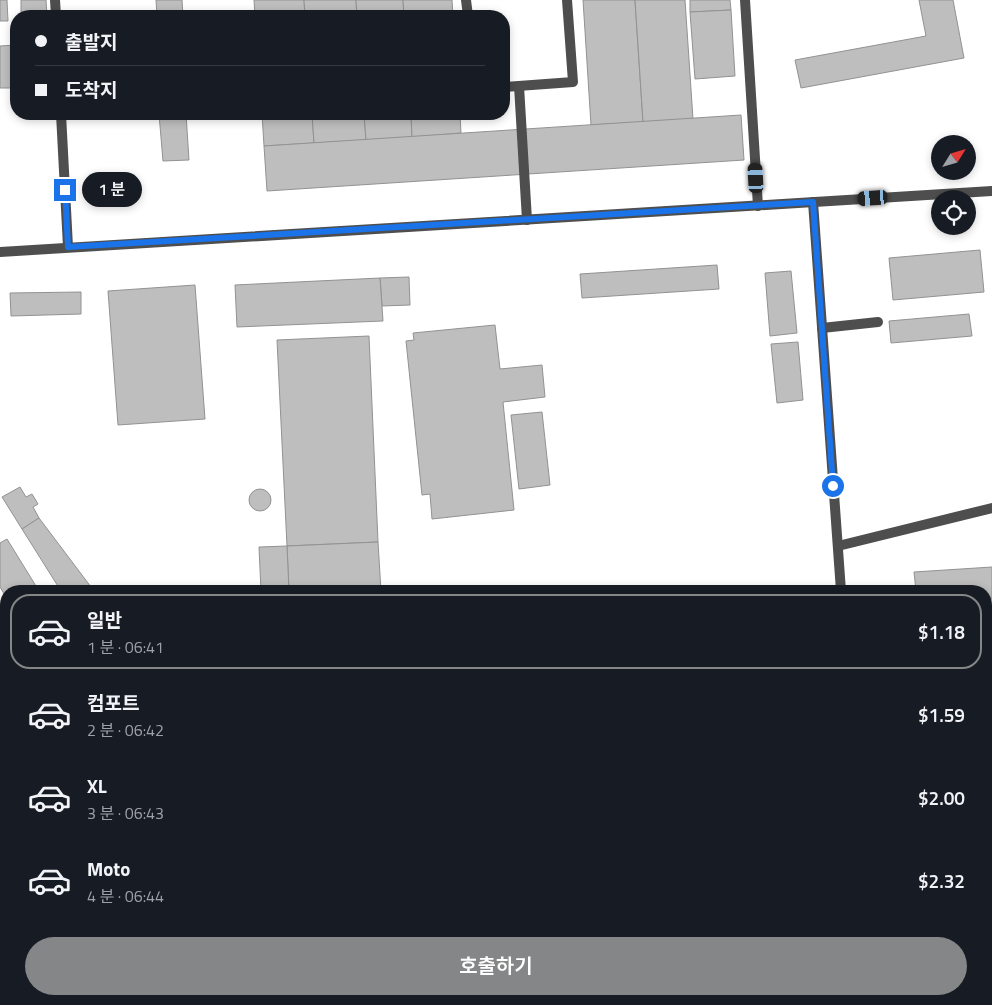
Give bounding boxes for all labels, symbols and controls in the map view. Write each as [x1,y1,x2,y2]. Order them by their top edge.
text: 출발지 [65,27,117,56]
text: 도착지 [65,75,117,104]
north arrow [931,135,976,180]
map controls [931,135,976,235]
car [747,163,764,193]
callout: 1 분 [82,172,142,208]
text: 1 분 [98,177,126,201]
route end [54,179,76,201]
car [857,189,888,207]
button: locate [931,190,976,235]
route start [822,475,844,497]
text: 일반 [87,605,122,634]
icon: car [27,609,72,654]
text: $1.18 [918,617,965,646]
text: 1 분 · 06:41 [87,635,164,659]
text: 컴포트 [87,688,139,717]
icon: car [27,692,72,737]
text: $1.59 [918,700,965,729]
text: 2 분 · 06:42 [87,718,164,742]
text: XL [87,771,107,800]
icon: car [27,775,72,820]
text: $2.00 [918,783,965,812]
text: 3 분 · 06:43 [87,801,164,825]
text: Moto [87,854,130,883]
icon: car [27,858,72,903]
text: $2.32 [918,866,965,895]
text: 4 분 · 06:44 [87,884,164,908]
button: 호출하기 [25,937,967,995]

